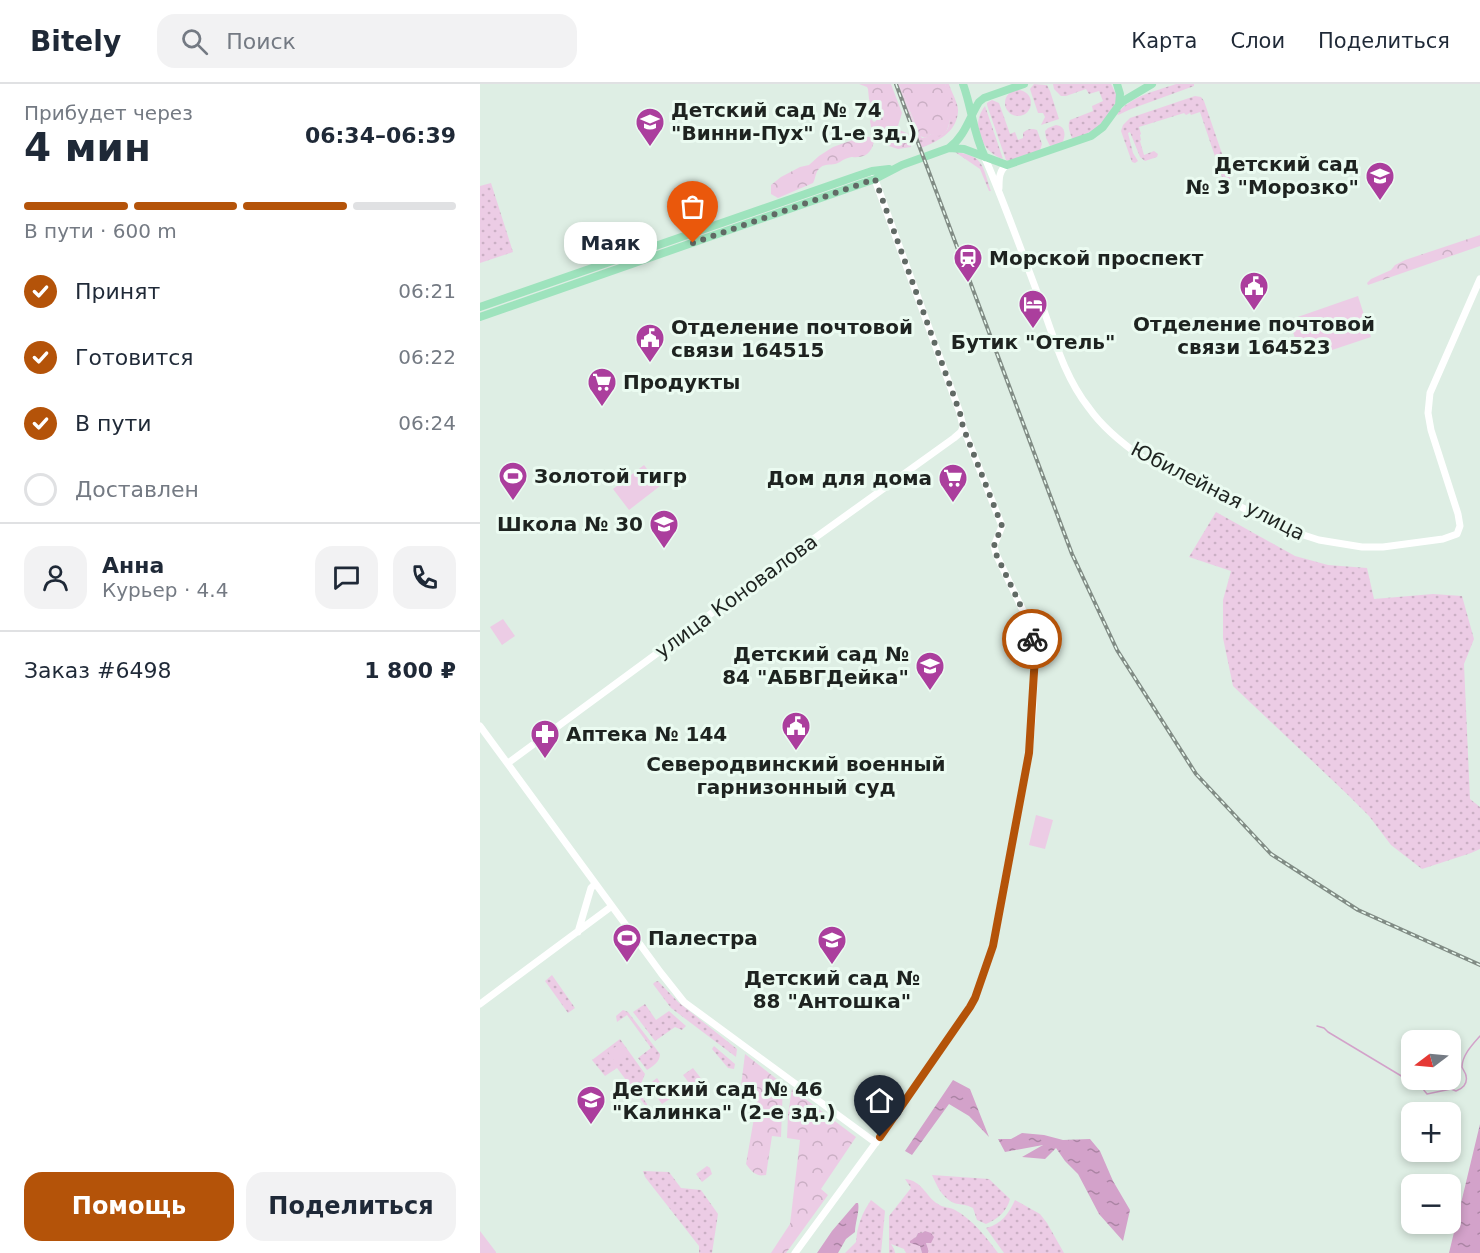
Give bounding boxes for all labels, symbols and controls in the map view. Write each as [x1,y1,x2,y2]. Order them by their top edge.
search box [157,14,577,68]
text: Bitely [30,25,121,58]
icon: search [178,25,211,58]
text: Поиск [226,29,296,54]
text: Карта [1131,29,1197,53]
text: Слои [1230,29,1285,53]
text: Поделиться [1318,29,1450,53]
place label: Детский сад № 74 "Винни-Пух" (1-е зд.) [671,98,917,145]
text: Прибудет через [24,101,193,125]
school or university icon: Детский сад № 74 "Винни-Пух" (1-е зд.) [634,106,666,148]
text: 06:34–06:39 [305,123,456,148]
text: 4 мин [24,125,151,170]
place label: Детский сад № 3 "Морозко" [1186,152,1359,199]
school or university icon: Детский сад № 3 "Морозко" [1364,160,1396,202]
pin [667,181,718,243]
icon: bag [676,190,709,223]
text: В пути · 600 m [24,219,177,243]
callout: Маяк [564,222,657,264]
text: Маяк [581,231,640,255]
station icon: Морской проспект [952,242,984,284]
place label: Морской проспект [989,246,1204,270]
public building icon: Отделение почтовой связи 164523 [1238,270,1270,312]
icon: check [24,275,57,308]
text: Принят [75,279,160,304]
text: 06:21 [398,279,456,303]
hotel icon: Бутик "Отель" [1017,288,1049,330]
place label: Отделение почтовой связи 164523 [1133,312,1375,359]
place label: Отделение почтовой связи 164515 [671,315,913,362]
public building icon: Отделение почтовой связи 164515 [634,322,666,364]
place label: Бутик "Отель" [951,330,1115,354]
icon: check [24,341,57,374]
text: Готовится [75,345,194,370]
text: 06:22 [398,345,456,369]
supermarket icon: Продукты [586,366,618,408]
place label: Продукты [623,370,740,394]
icon: check [24,407,57,440]
text: В пути [75,411,152,436]
text: 06:24 [398,411,456,435]
street label: Юбилейная улица [1127,437,1309,545]
sports icon: Золотой тигр [497,460,529,502]
supermarket icon: Дом для дома [937,462,969,504]
place label: Золотой тигр [534,464,687,488]
place label: Дом для дома [767,466,932,490]
text: Доставлен [75,477,199,502]
school or university icon: Школа № 30 [648,508,680,550]
place label: Школа № 30 [497,512,643,536]
street label: улица Коновалова [650,529,822,663]
button: person [24,546,87,609]
button: chat [315,546,378,609]
button: phone [393,546,456,609]
text: Анна [102,553,164,578]
text: Курьер · 4.4 [102,578,228,602]
courier [1002,609,1062,669]
icon: bike [1016,623,1049,656]
place label: Детский сад № 84 "АБВГДейка" [722,642,909,689]
school or university icon: Детский сад № 84 "АБВГДейка" [914,650,946,692]
text: Заказ #6498 [24,658,171,683]
text: 1 800 ₽ [364,658,456,683]
public building icon: Северодвинский военный гарнизонный суд [780,710,812,752]
pharmacy icon: Аптека № 144 [529,718,561,760]
place label: Аптека № 144 [566,722,727,746]
place label: Северодвинский военный гарнизонный суд [646,752,946,799]
sports icon: Палестра [611,922,643,964]
school or university icon: Детский сад № 88 "Антошка" [816,924,848,966]
place label: Палестра [648,926,758,950]
place label: Детский сад № 88 "Антошка" [744,966,920,1013]
north arrow [1401,1030,1461,1090]
map controls [1401,1030,1461,1234]
pin [854,1075,905,1137]
place label: Детский сад № 46 "Калинка" (2-е зд.) [612,1077,836,1124]
school or university icon: Детский сад № 46 "Калинка" (2-е зд.) [575,1084,607,1126]
icon: home [863,1084,896,1117]
button: + [1401,1102,1461,1162]
button: Помощь [24,1172,234,1241]
button: Поделиться [246,1172,456,1241]
button: − [1401,1174,1461,1234]

